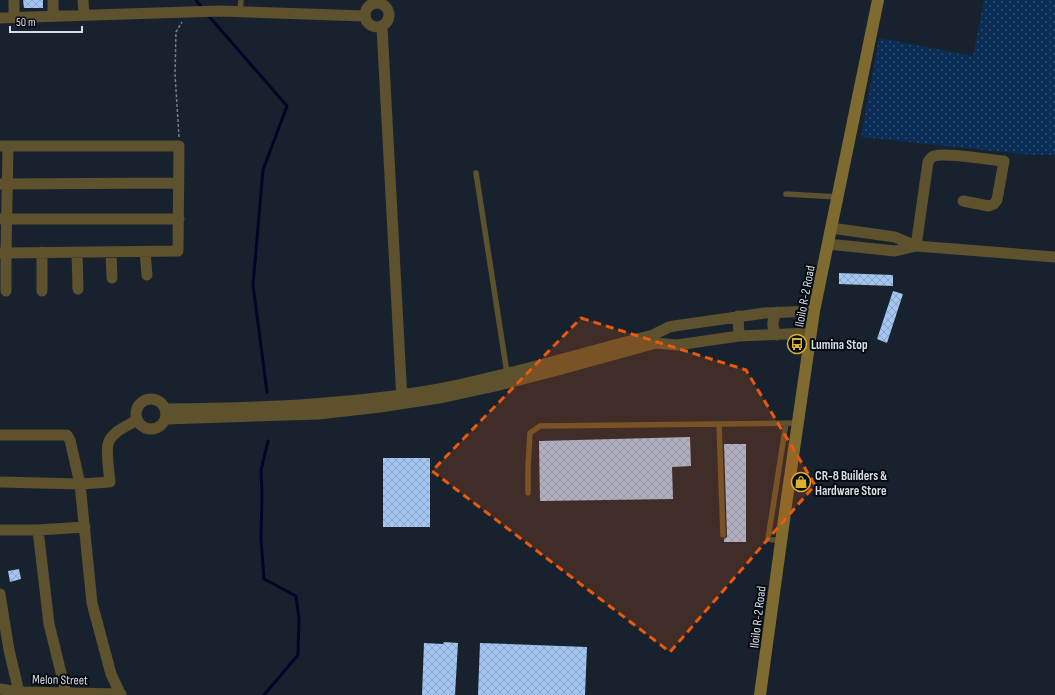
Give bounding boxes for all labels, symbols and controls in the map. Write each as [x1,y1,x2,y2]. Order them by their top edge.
scale bar [10,8,82,34]
text: 50 m [16,15,36,30]
street label: Iloilo R-2 Road [791,264,819,328]
bus stop icon: Lumina Stop [786,333,808,355]
place label: Lumina Stop [811,337,868,353]
place label: CR-8 Builders & Hardware Store [815,468,887,499]
shop icon: CR-8 Builders & Hardware Store [790,471,812,493]
street label: Iloilo R-2 Road [746,585,770,649]
street label: Melon Street [32,672,88,688]

